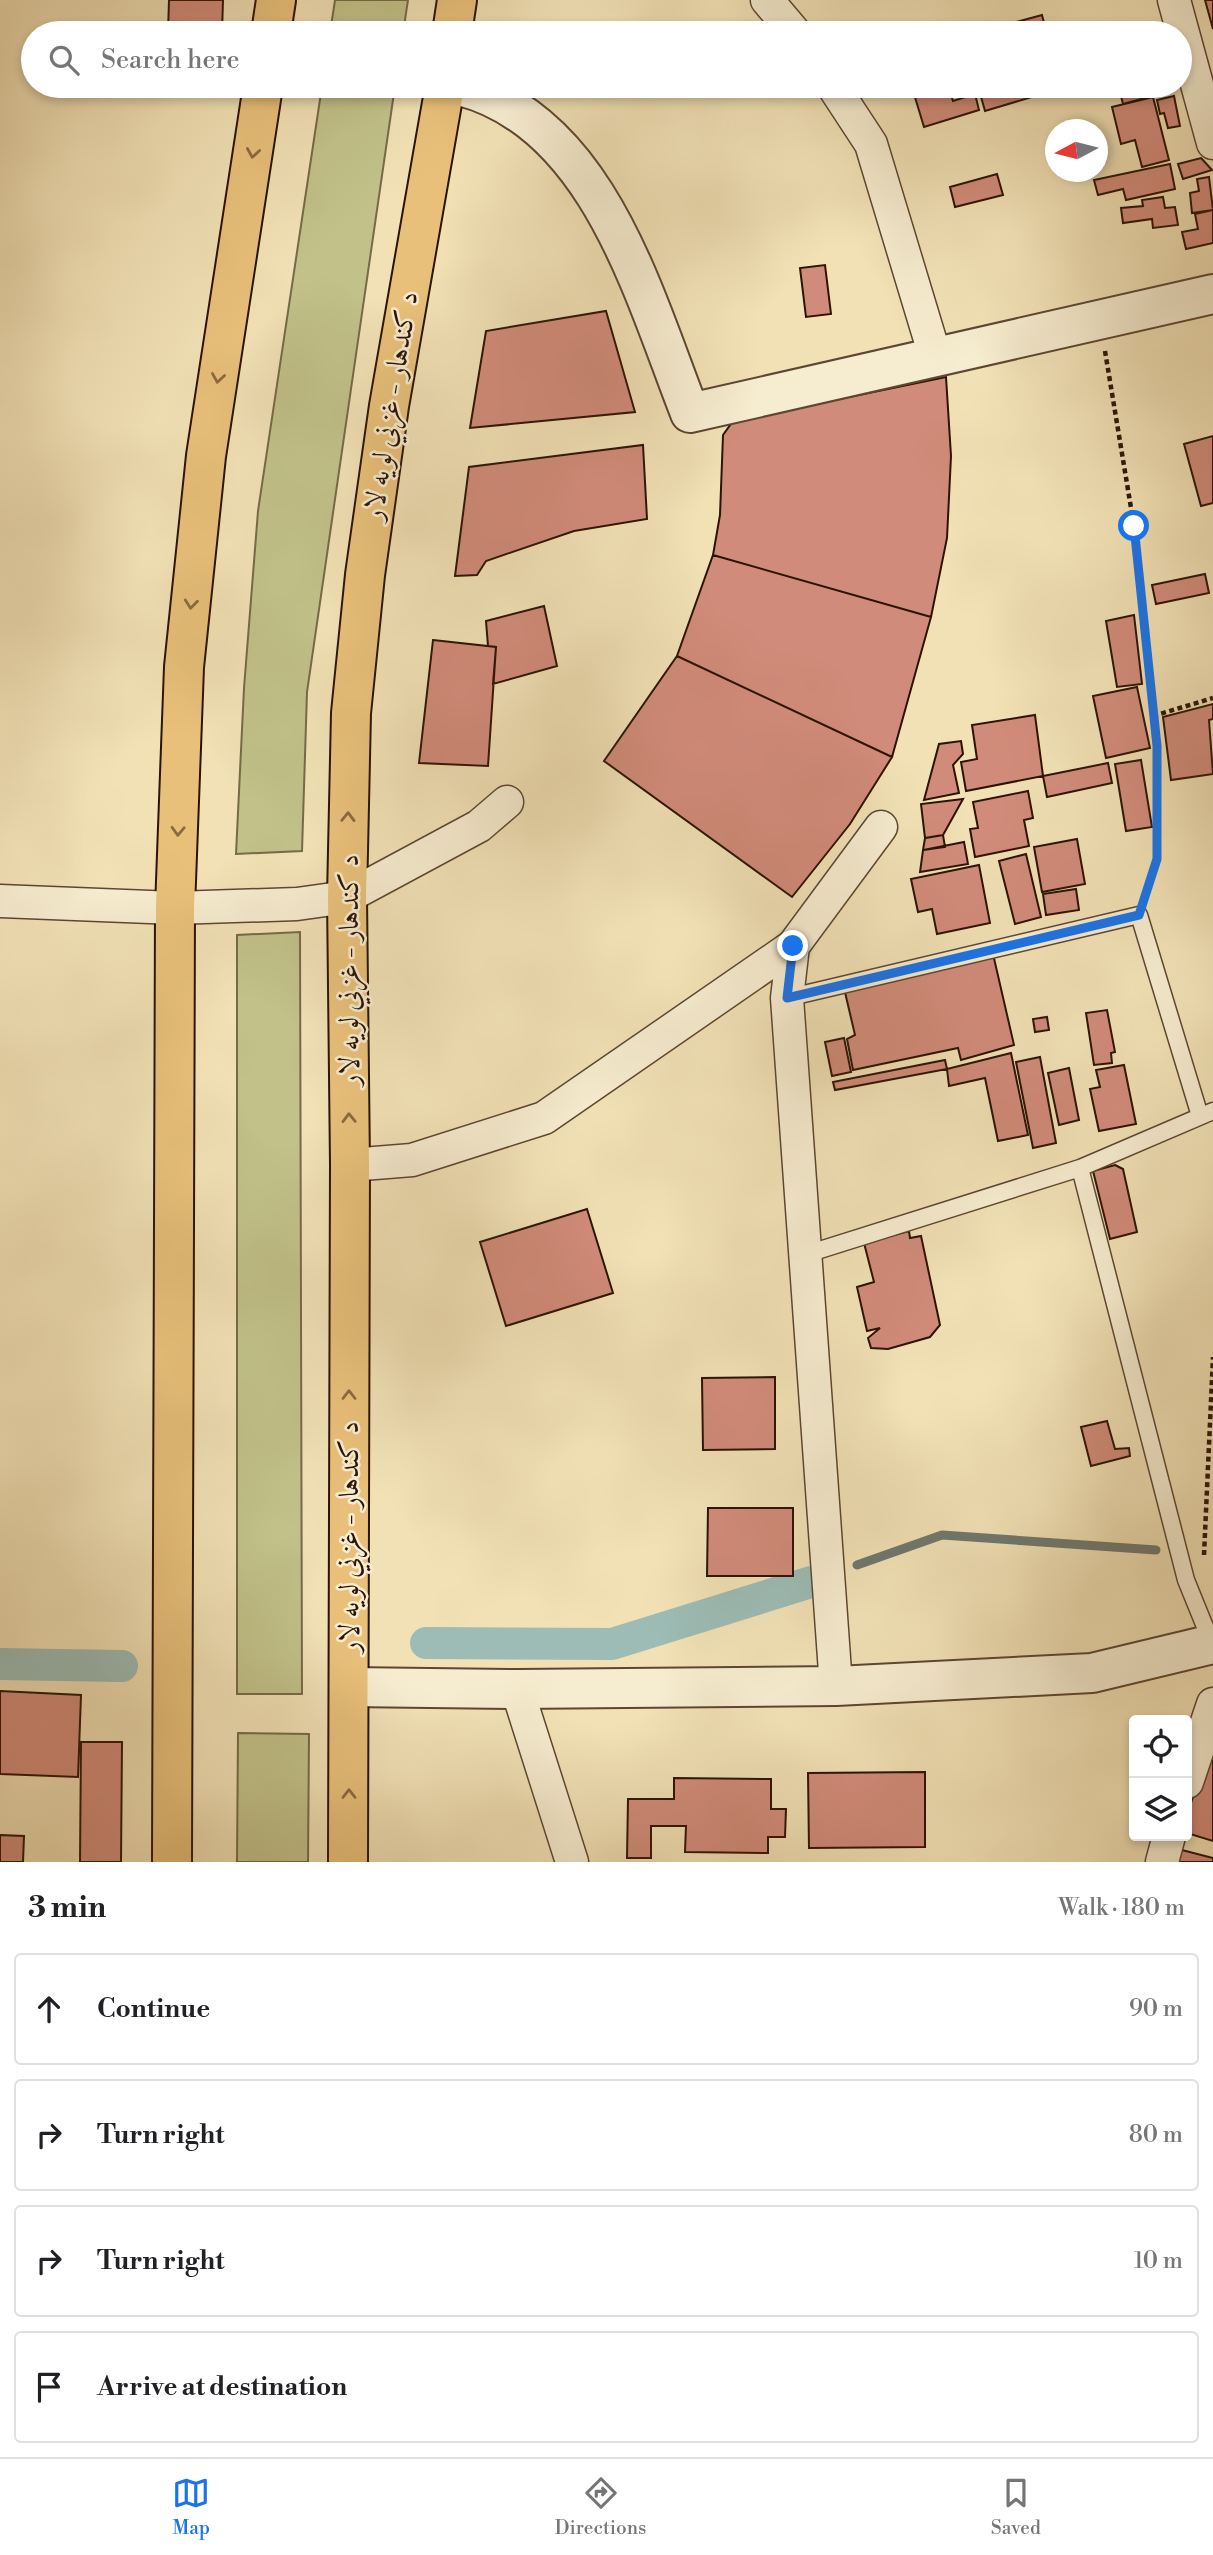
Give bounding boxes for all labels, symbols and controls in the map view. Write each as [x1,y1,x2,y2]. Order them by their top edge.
search box [21,21,1192,98]
icon: search [45,41,83,79]
text: Search here [101,44,240,76]
north arrow [1045,119,1108,182]
one-way arrow [246,147,261,159]
street label: د کندهار - غزني لويه لار [355,289,430,527]
one-way arrow [211,372,226,384]
route start [1118,510,1149,541]
one-way arrow [183,598,198,610]
one-way arrow [341,812,356,823]
one-way arrow [170,826,186,837]
street label: د کندهار - غزني لويه لار [332,854,371,1089]
route end [777,930,808,961]
one-way arrow [341,1113,357,1123]
one-way arrow [341,1389,357,1400]
street label: د کندهار - غزني لويه لار [332,1421,371,1656]
map controls [1129,1715,1192,1841]
button: locate [1129,1715,1192,1778]
button: layers [1129,1778,1192,1841]
one-way arrow [341,1788,357,1799]
text: 3 min [28,1889,106,1927]
text: Walk · 180 m [1058,1894,1185,1922]
icon: ahead [30,1990,68,2028]
text: Continue [97,1993,210,2025]
text: 90 m [1129,1995,1183,2023]
icon: right [30,2116,68,2154]
text: Turn right [97,2119,225,2151]
text: 80 m [1129,2121,1183,2149]
icon: right [30,2242,68,2280]
text: Turn right [97,2245,225,2277]
text: 10 m [1134,2247,1183,2275]
icon: arrive [30,2368,68,2406]
text: Arrive at destination [97,2371,347,2403]
tab: Map [172,2474,210,2540]
tab: Directions [555,2474,646,2540]
tab: Saved [991,2474,1041,2540]

